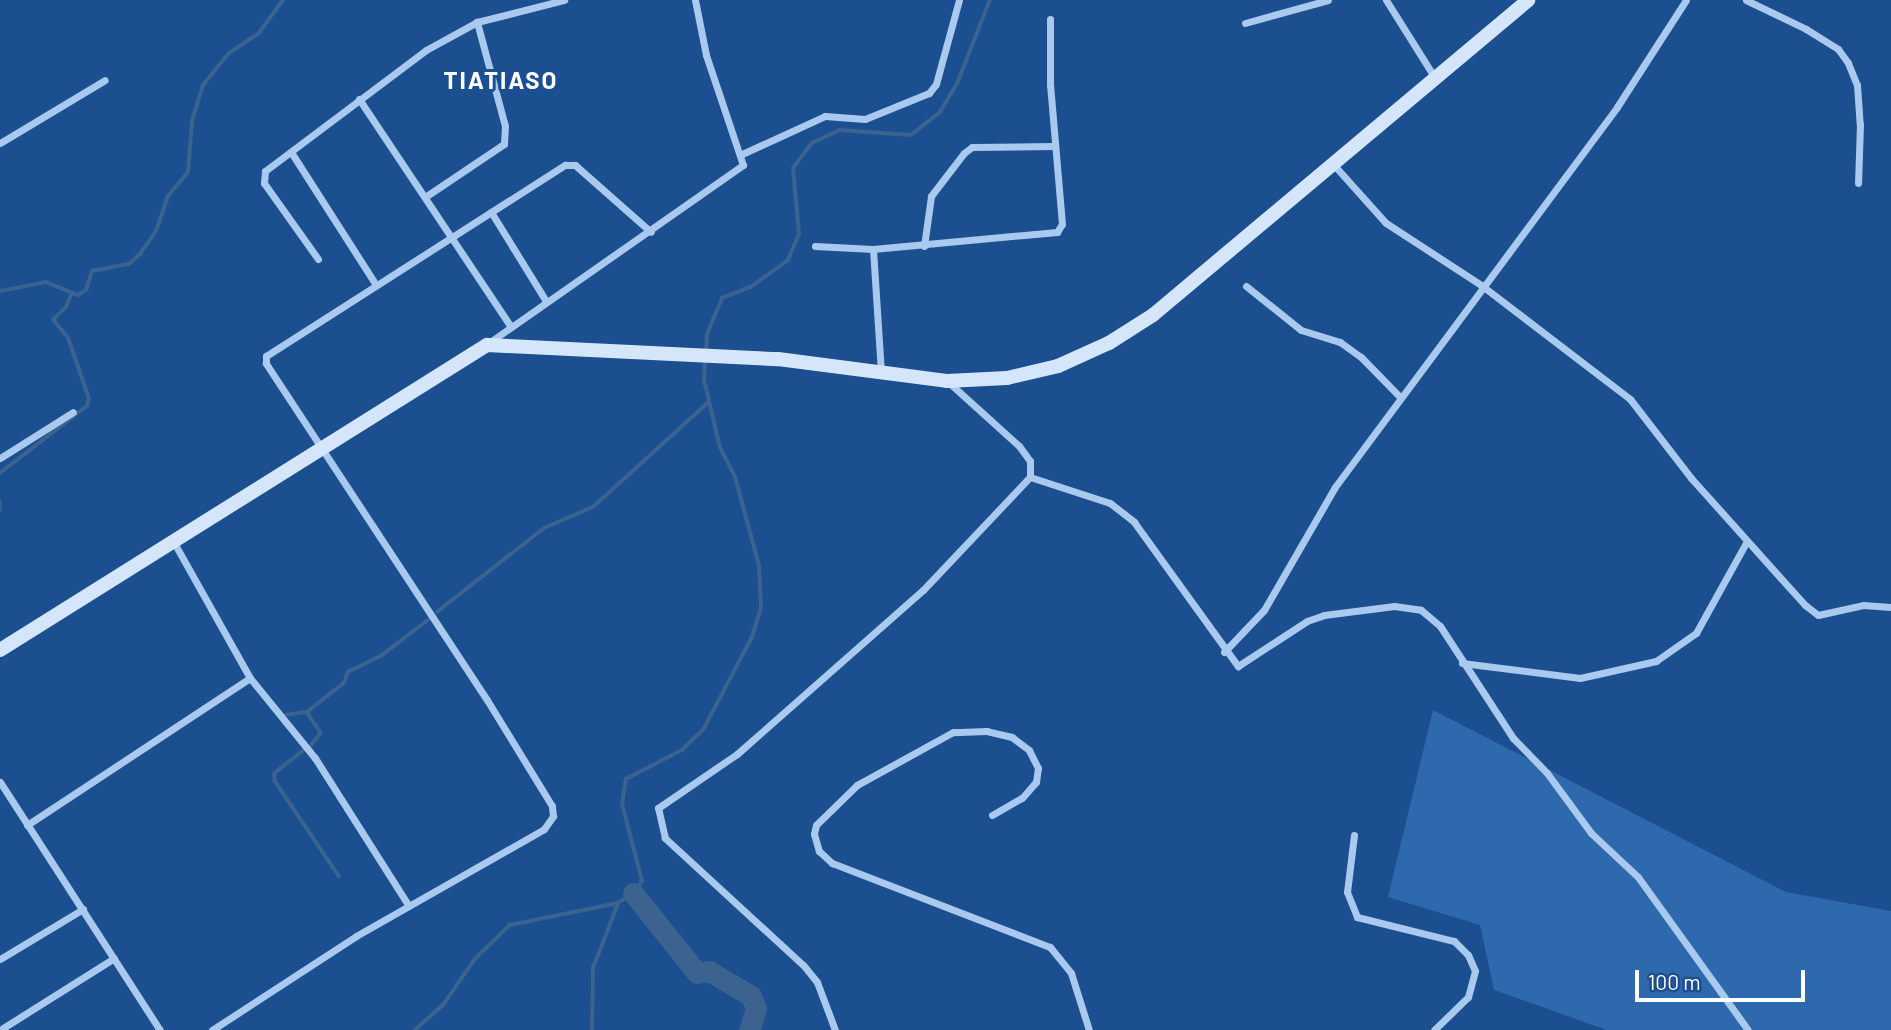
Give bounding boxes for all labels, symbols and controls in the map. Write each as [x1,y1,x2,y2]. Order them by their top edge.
district label: TIATIASO [445,66,557,94]
scale bar [1639,956,1809,1000]
text: 100 m [1648,969,1701,994]

